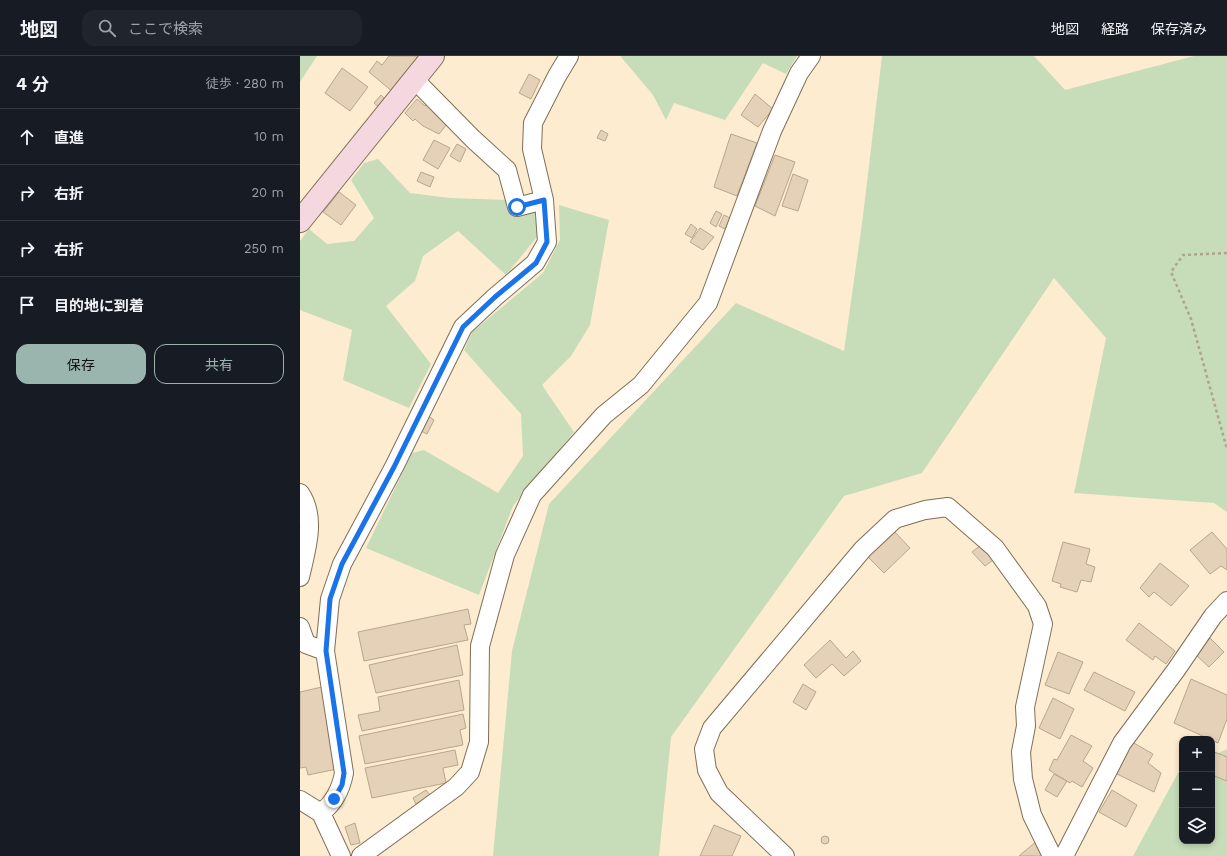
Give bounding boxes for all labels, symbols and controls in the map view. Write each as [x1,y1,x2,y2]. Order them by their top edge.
search box [82,10,362,46]
icon: search [96,17,118,39]
text: 地図 [20,18,58,41]
text: ここで検索 [128,20,203,38]
text: 地図 [1051,21,1079,37]
text: 経路 [1101,21,1129,37]
text: 保存済み [1151,21,1207,37]
text: 4 分 [16,74,49,94]
text: 徒歩 · 280 m [206,76,284,91]
icon: ahead [16,126,38,148]
text: 直進 [54,129,84,147]
text: 10 m [254,129,284,144]
icon: right [16,182,38,204]
text: 右折 [54,185,84,203]
text: 20 m [252,185,284,200]
route start [508,198,526,216]
icon: right [16,238,38,260]
text: 右折 [54,241,84,259]
text: 250 m [244,241,284,256]
icon: arrive [16,294,38,316]
text: 目的地に到着 [54,297,144,315]
button: 保存 [16,344,146,384]
button: 共有 [154,344,284,384]
map controls [1179,736,1215,844]
button: + [1179,736,1215,772]
button: − [1179,772,1215,808]
route end [325,790,343,808]
button: layers [1179,808,1215,844]

